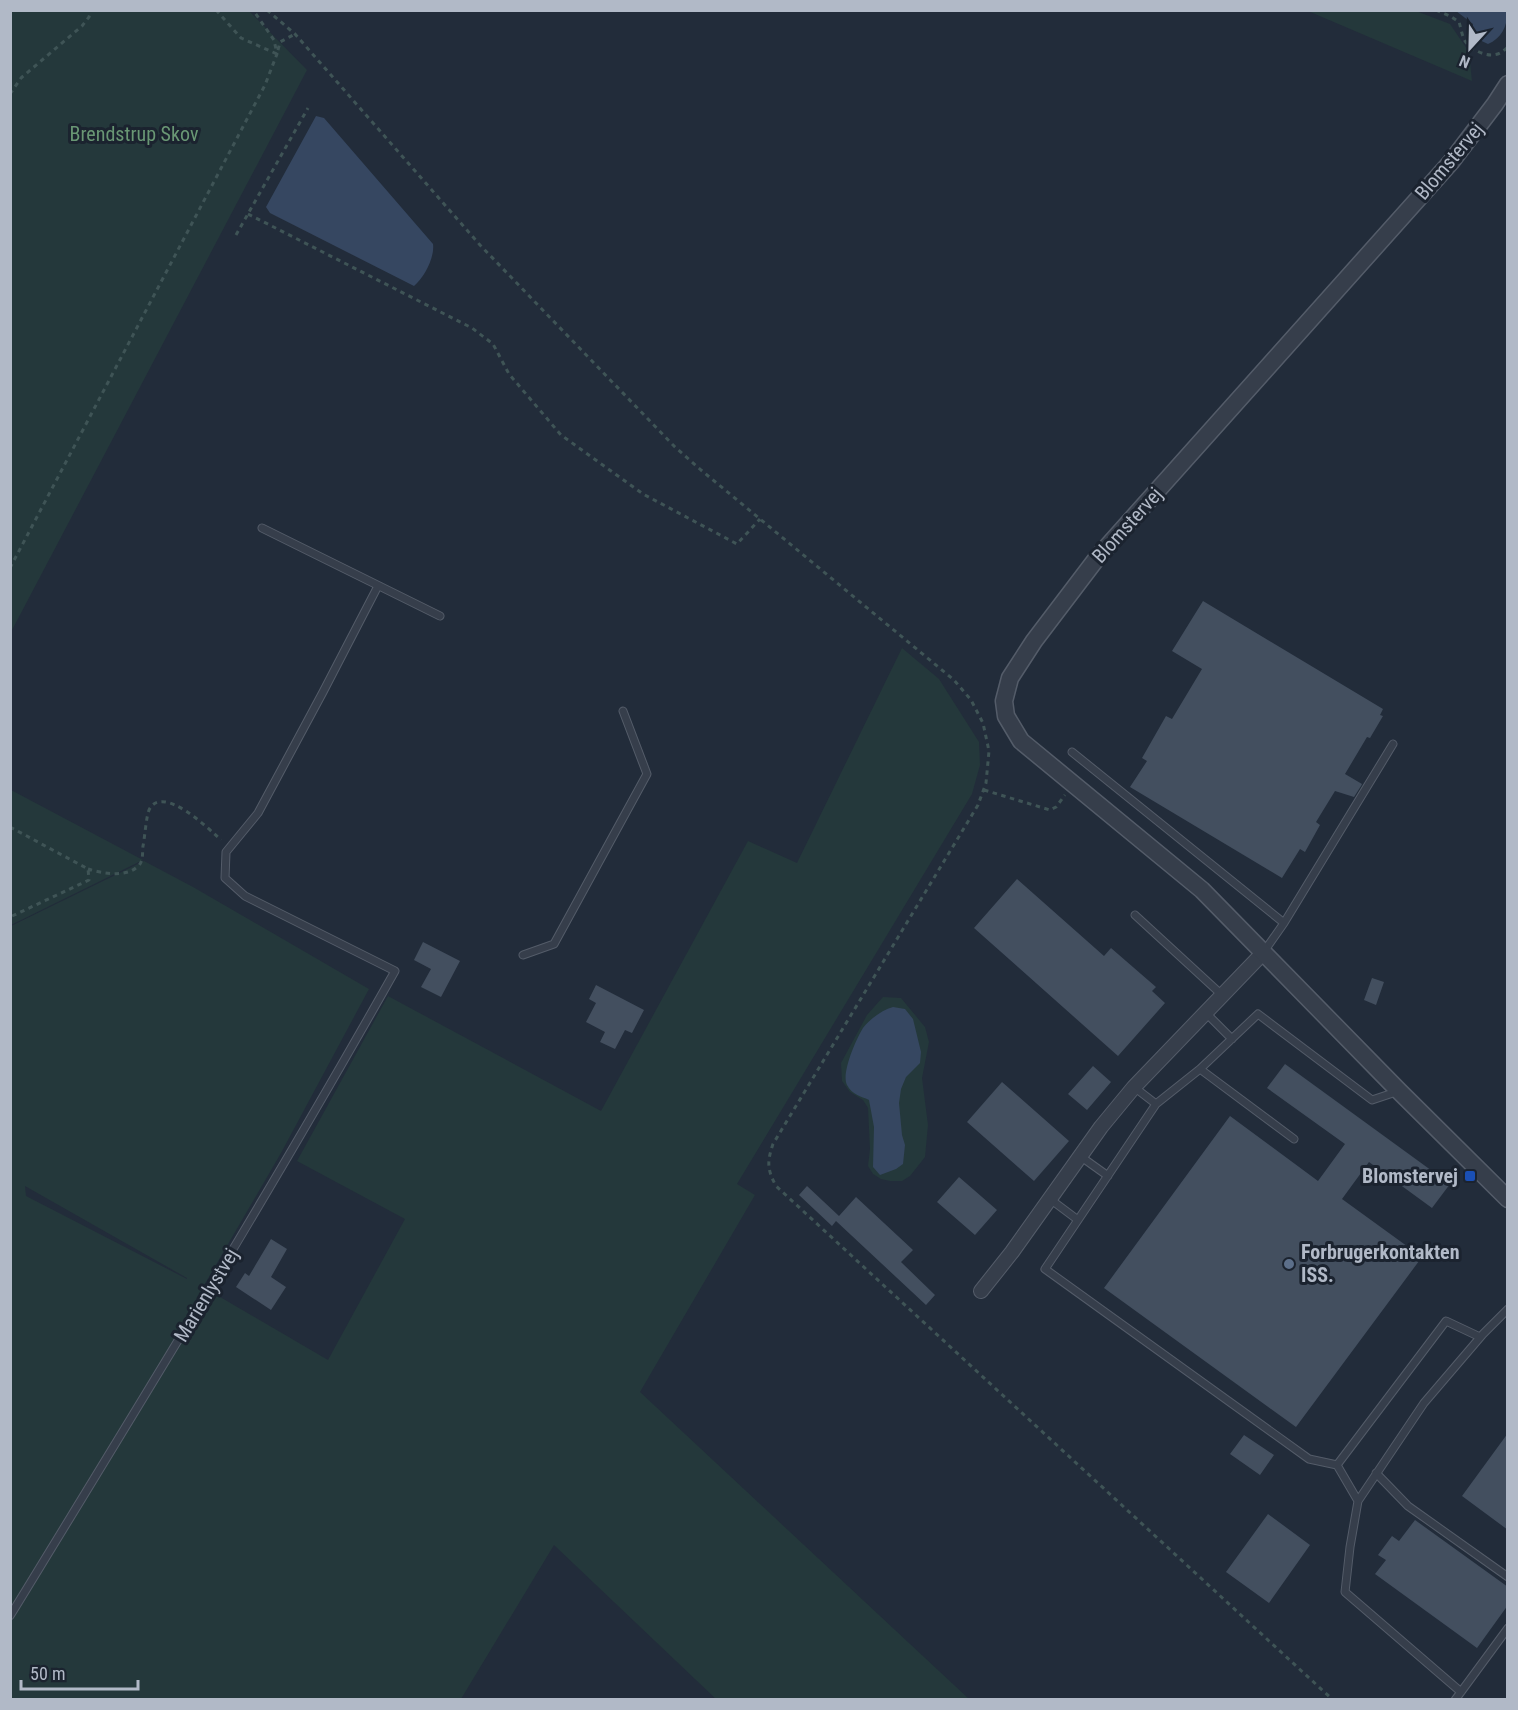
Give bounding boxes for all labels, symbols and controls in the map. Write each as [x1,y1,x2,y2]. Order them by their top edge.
north arrow [1440,18,1500,78]
text: N [1456,51,1473,72]
street label: Blomstervej [1410,117,1488,205]
park label: Brendstrup Skov [70,122,199,146]
street label: Blomstervej [1087,482,1167,568]
place label: Blomstervej [1362,1164,1458,1188]
marker: Blomstervej [1463,1169,1477,1183]
place label: Forbrugerkontakten ISS. [1301,1240,1460,1287]
street label: Marienlystvej [169,1244,243,1346]
marker: Forbrugerkontakten ISS. [1282,1257,1296,1271]
scale bar [21,1653,138,1691]
text: 50 m [30,1663,65,1684]

